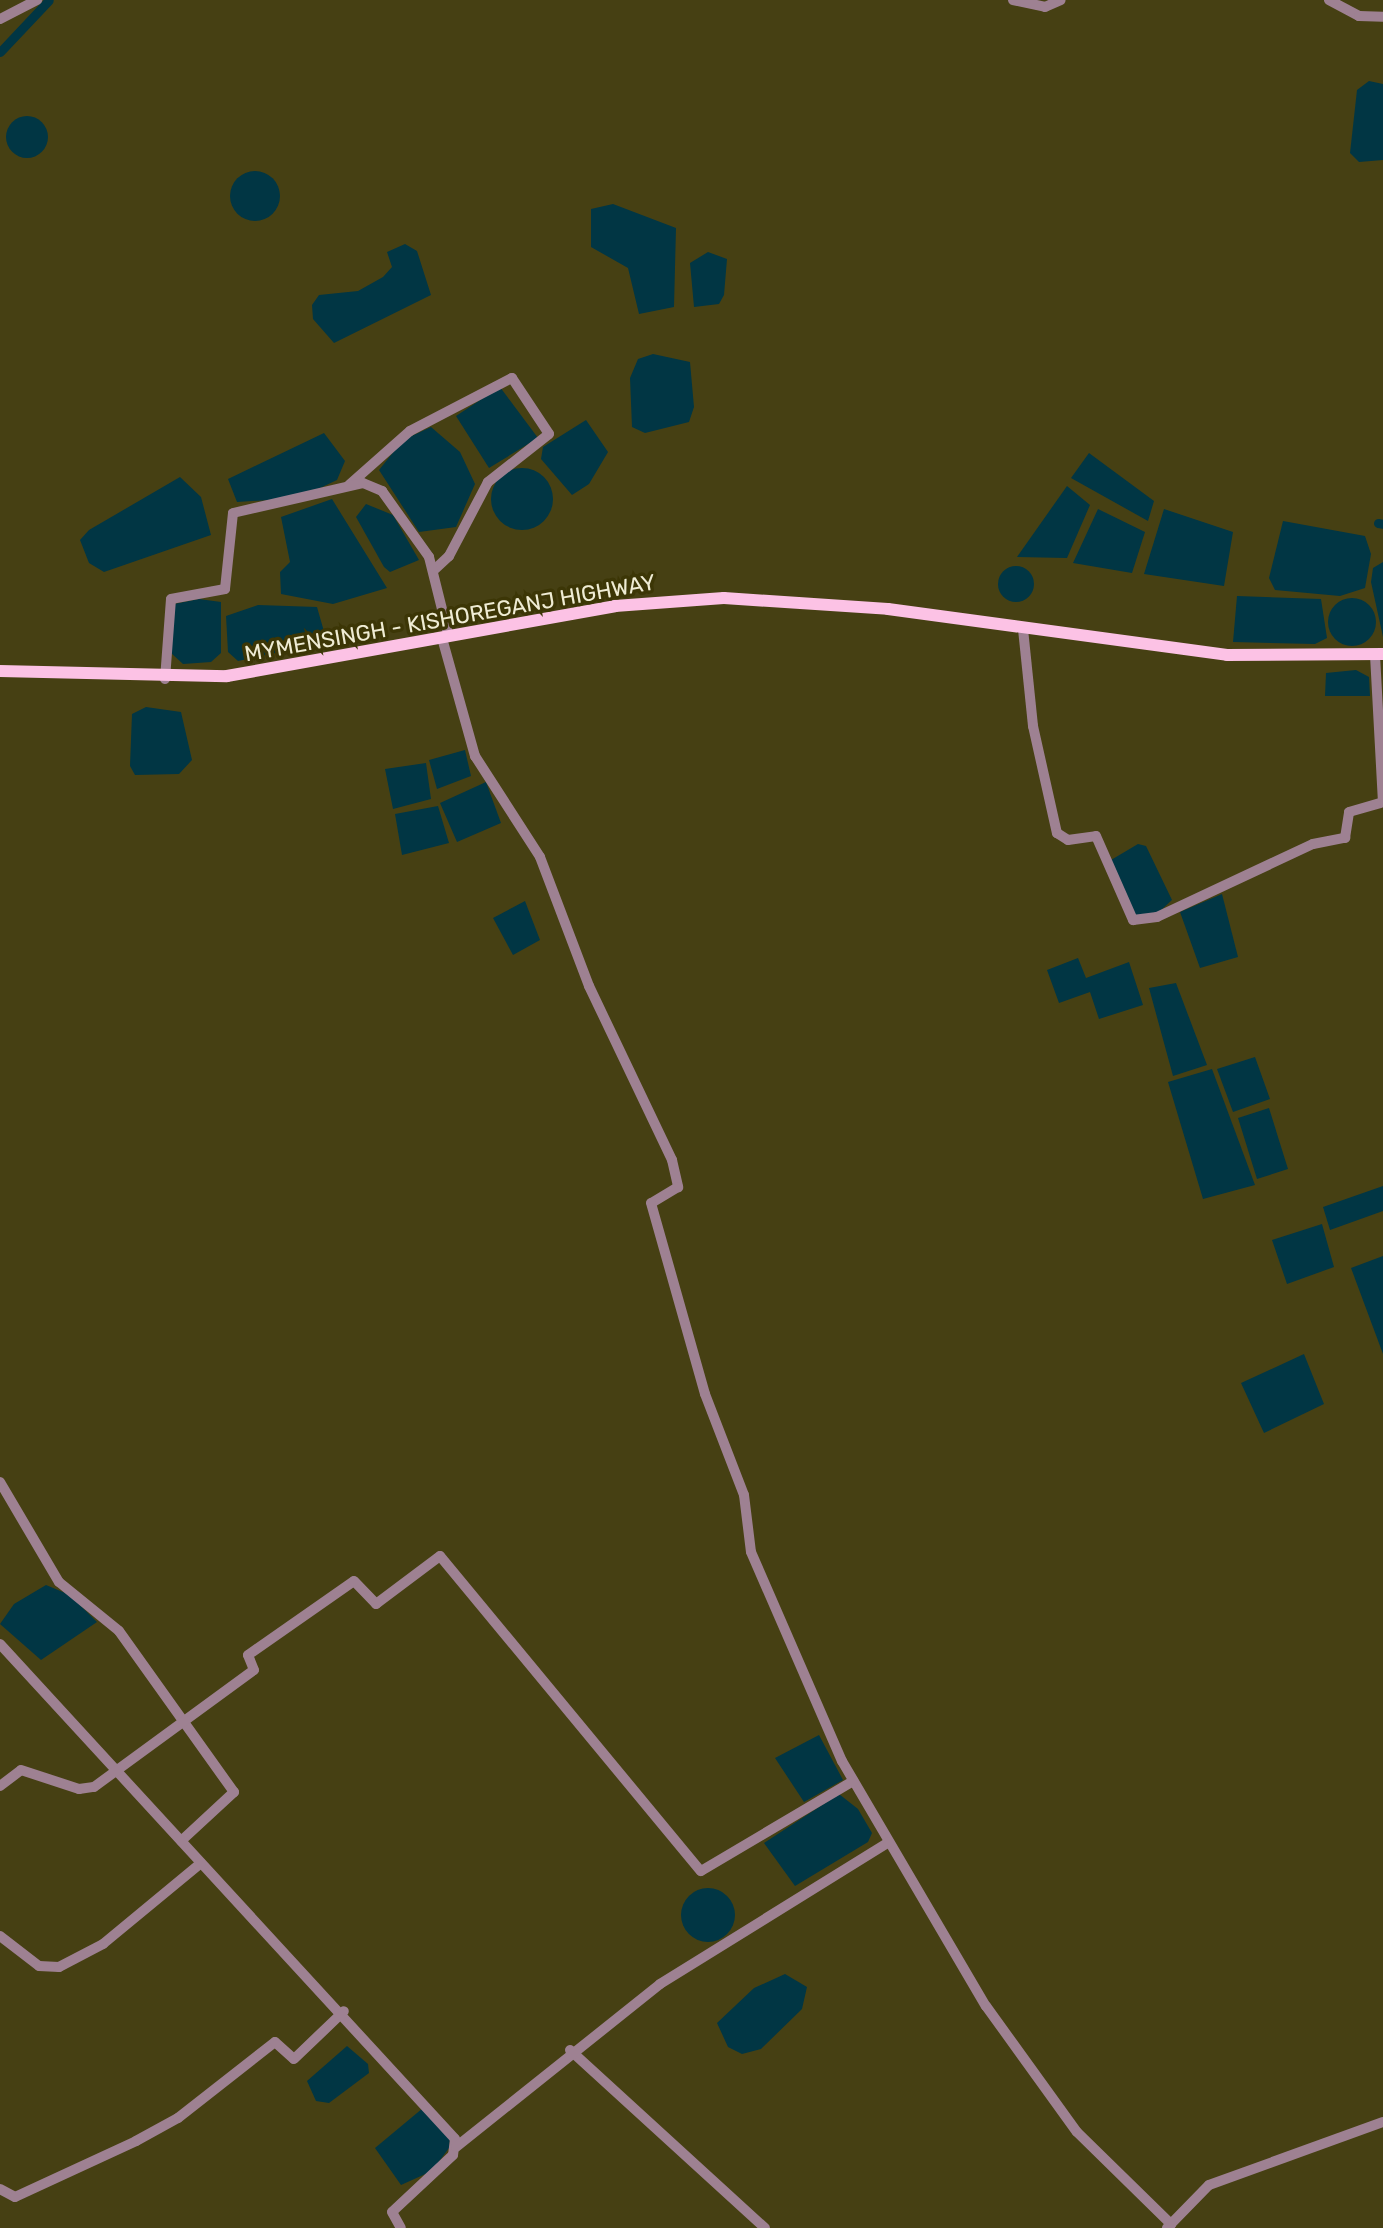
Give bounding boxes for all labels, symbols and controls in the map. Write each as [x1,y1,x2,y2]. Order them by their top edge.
street label: MYMENSINGH - KISHOREGANJ HIGHWAY [242,569,658,667]

